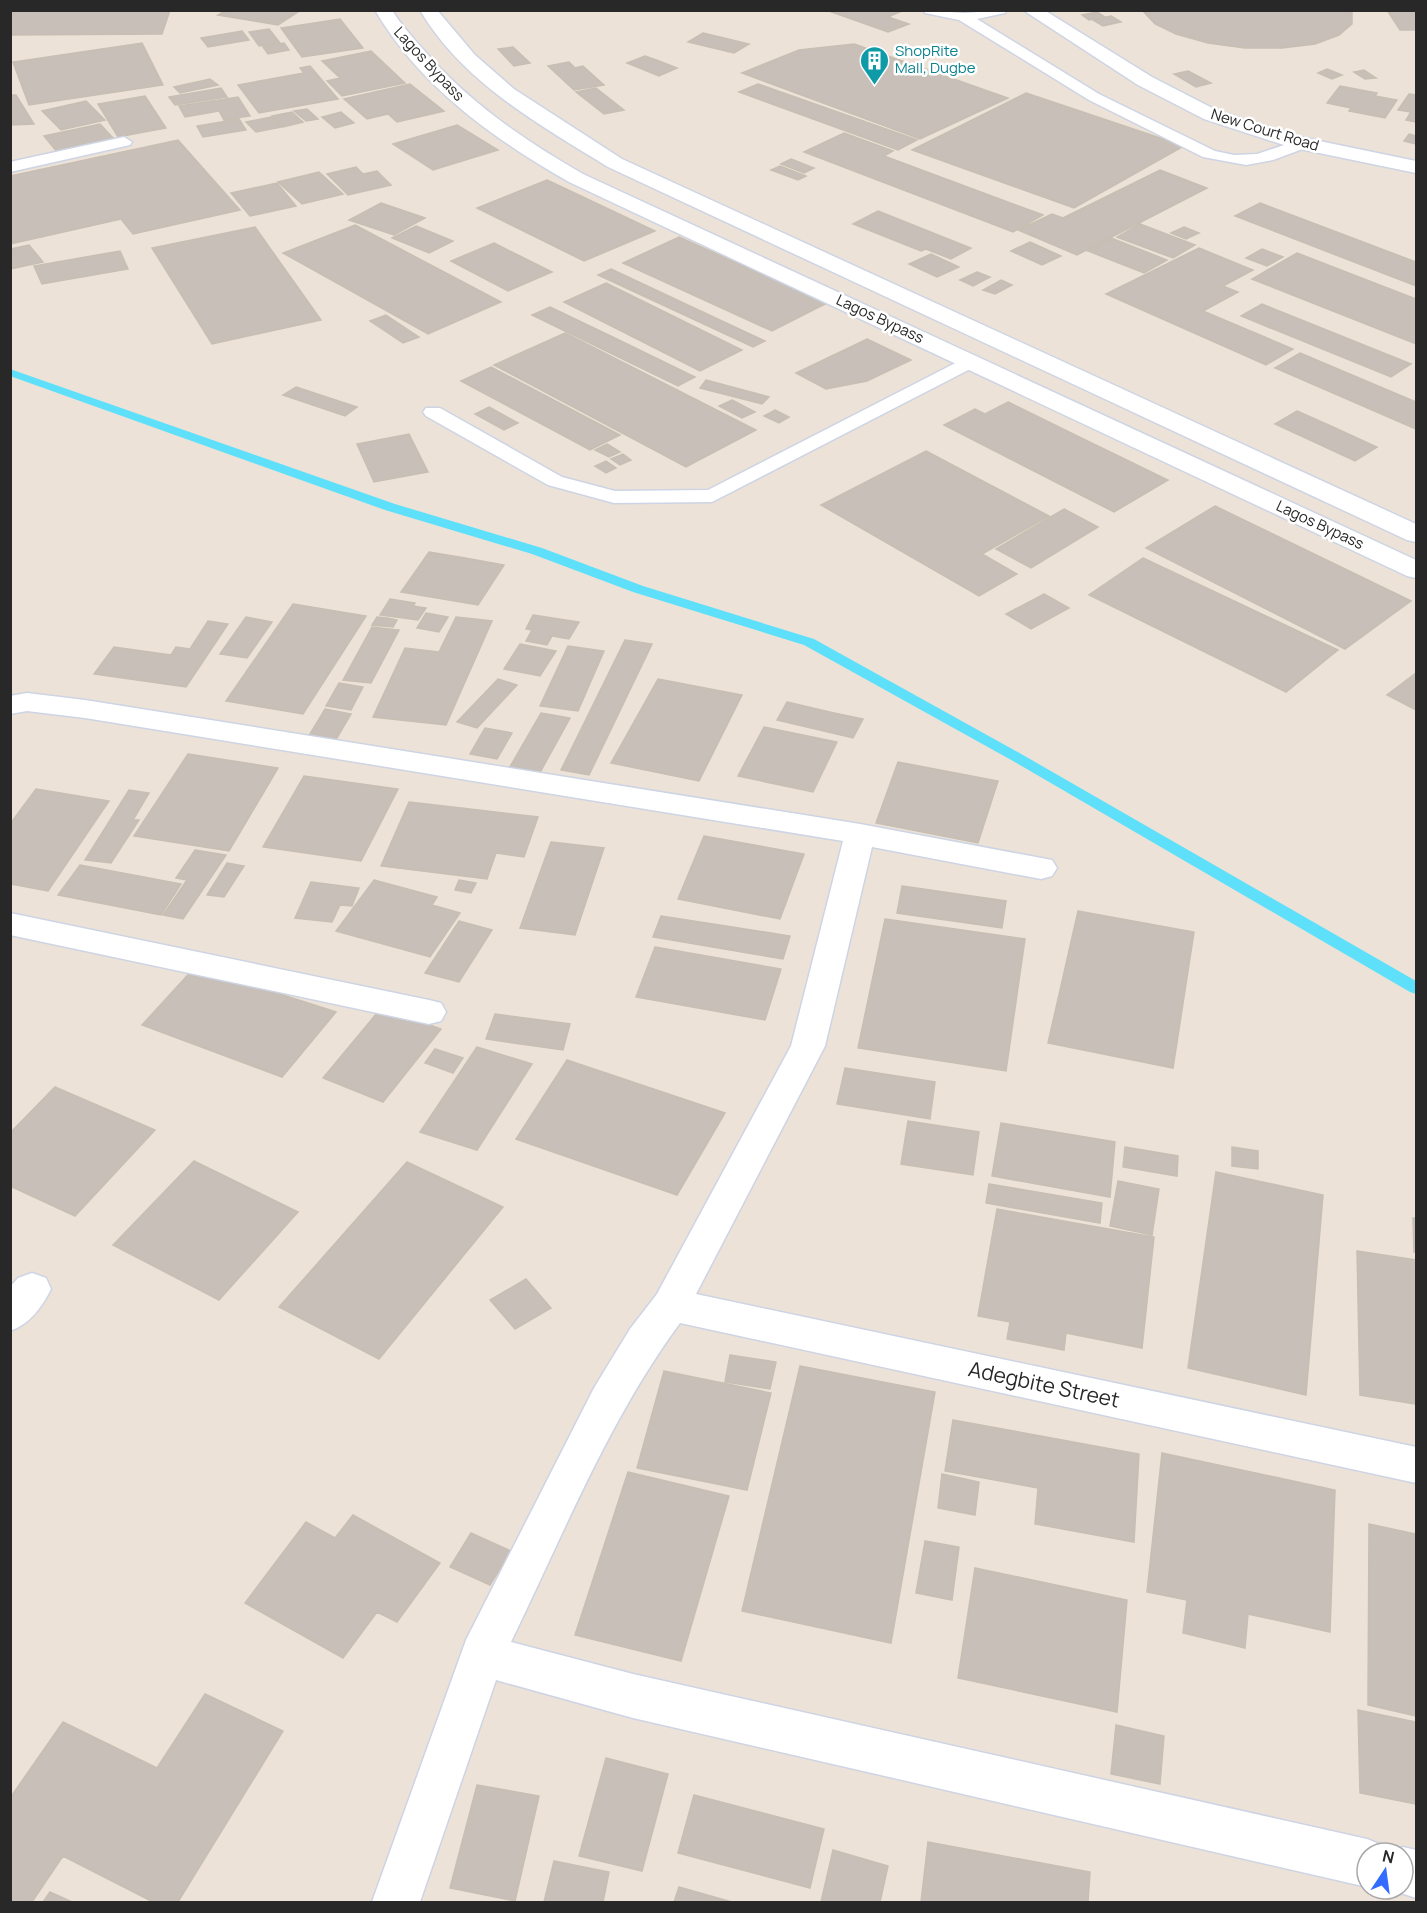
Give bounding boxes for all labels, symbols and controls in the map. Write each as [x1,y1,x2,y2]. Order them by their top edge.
street label: Lagos Bypass [389,22,469,106]
place label: ShopRite Mall, Dugbe [895,40,976,78]
building icon: ShopRite Mall, Dugbe [858,44,890,86]
street label: New Court Road [1209,103,1322,156]
street label: Lagos Bypass [833,289,928,348]
street label: Lagos Bypass [1273,495,1368,554]
street label: Adegbite Street [966,1354,1122,1414]
north arrow [1355,1841,1415,1901]
text: N [1380,1844,1396,1868]

